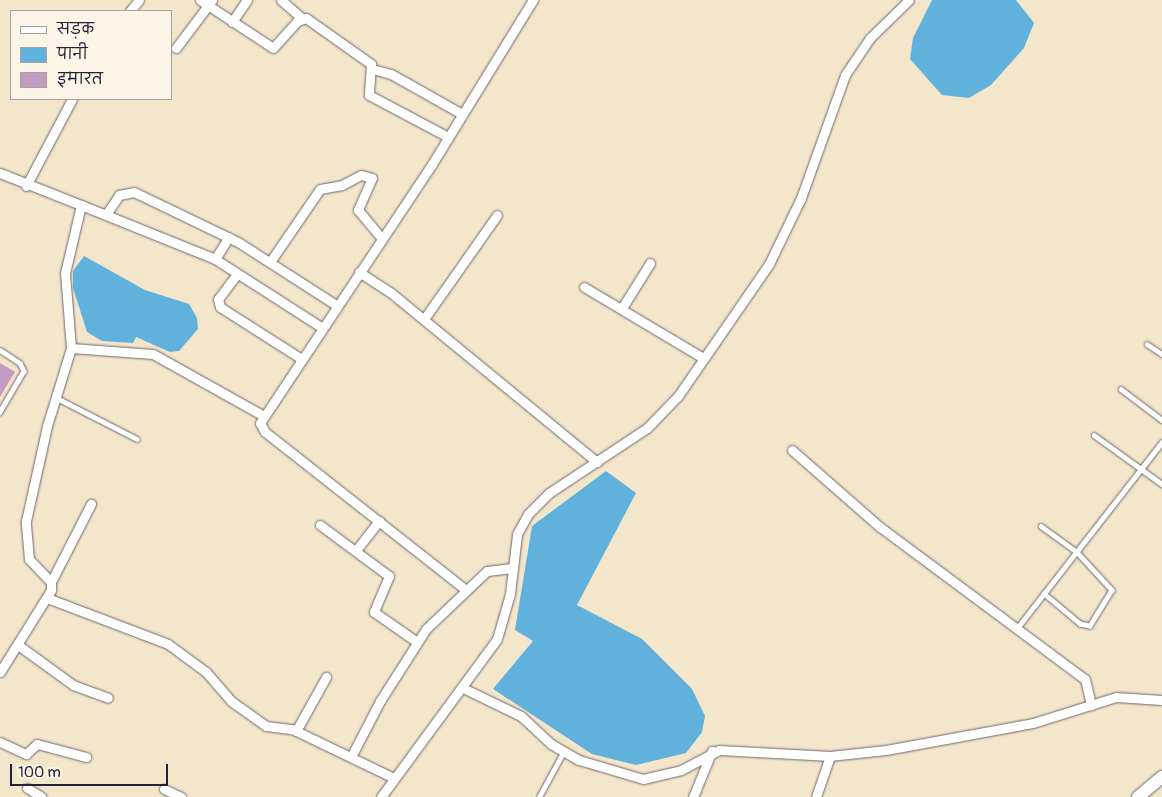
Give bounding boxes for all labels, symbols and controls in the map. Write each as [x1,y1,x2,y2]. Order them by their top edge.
legend [10,10,172,100]
text: सड़क [57,20,94,39]
text: पानी [57,45,88,64]
text: इमारत [57,70,103,89]
scale bar [12,754,170,786]
text: 100 m [18,763,61,782]

